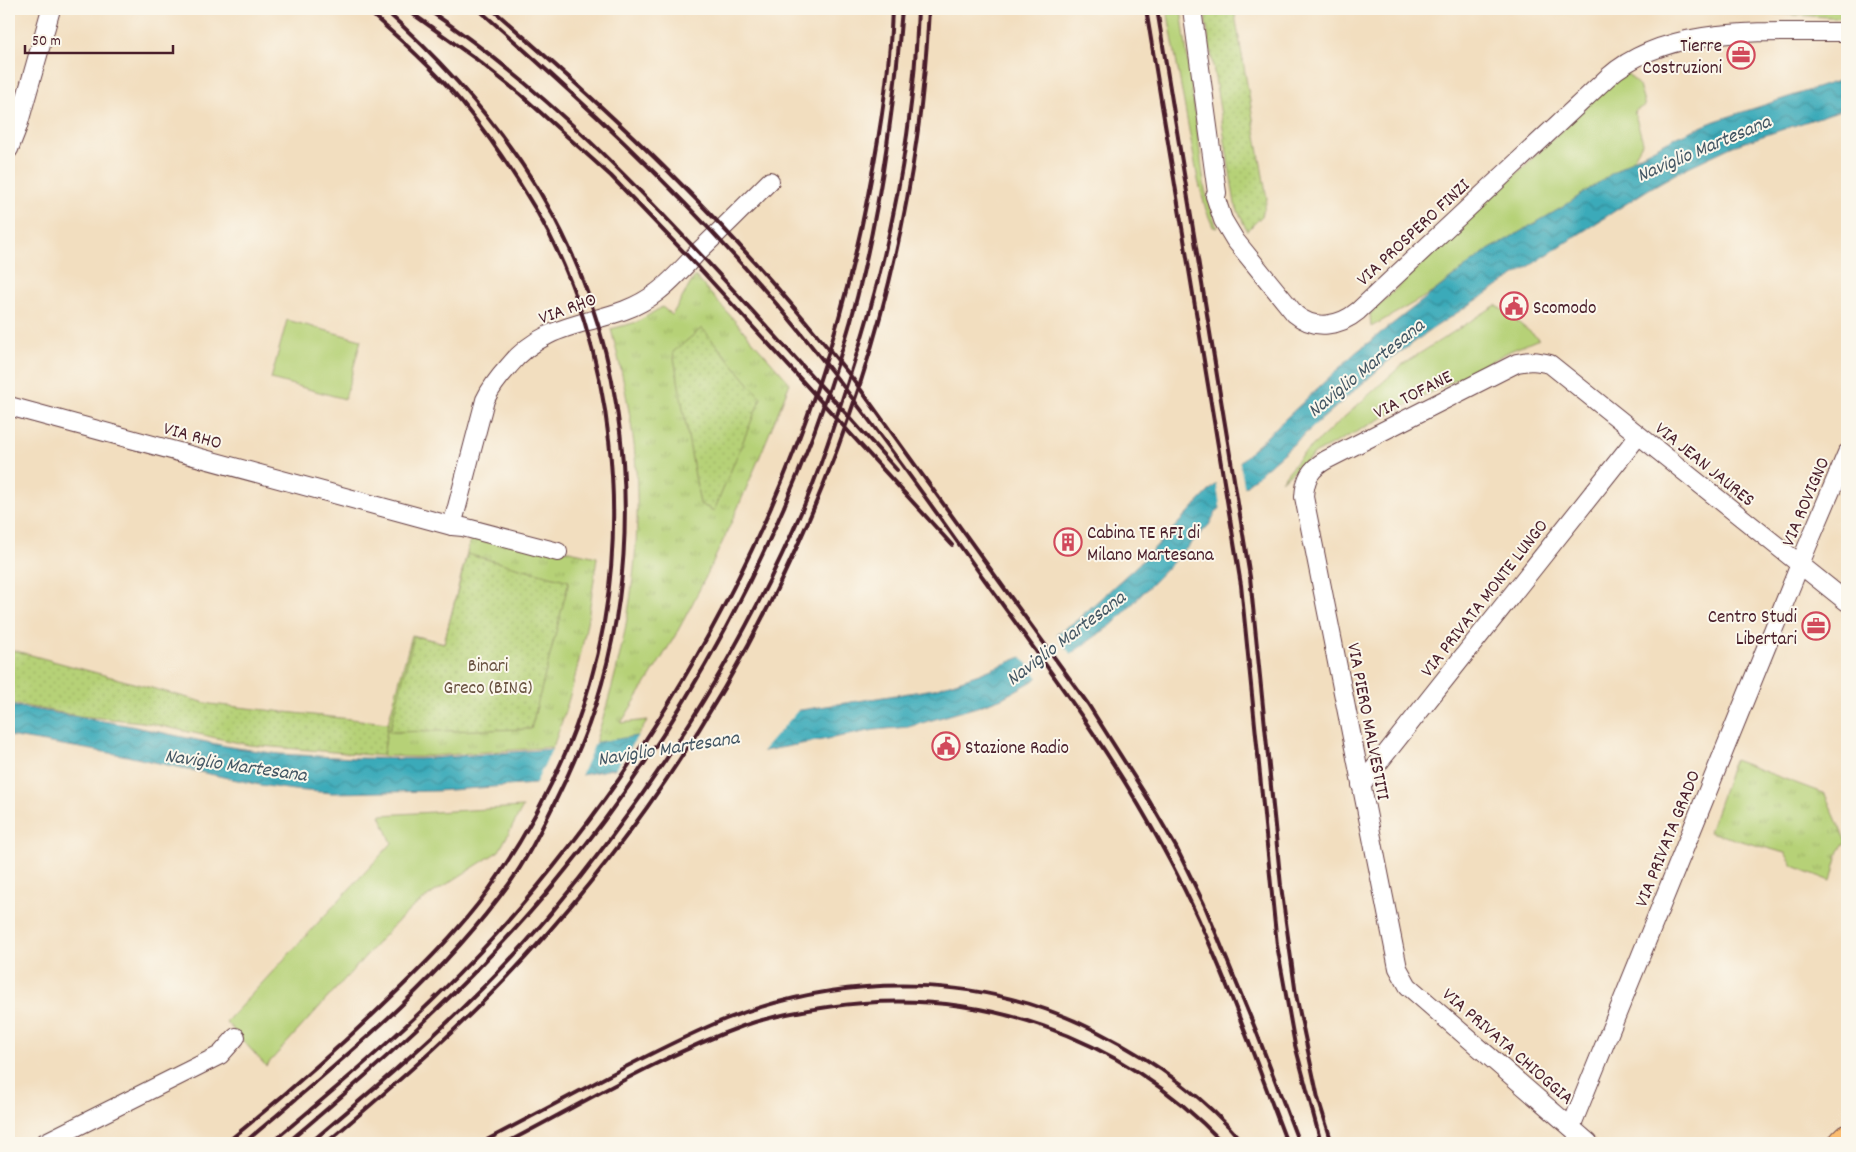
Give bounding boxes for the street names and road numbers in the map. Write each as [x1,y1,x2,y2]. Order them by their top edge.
street label: VIA PROSPERO FINZI [1352,174,1477,293]
street label: VIA RHO [536,287,601,333]
street label: VIA TOFANE [1370,365,1458,427]
street label: VIA RHO [160,417,224,458]
street label: VIA JEAN JAURES [1648,417,1760,515]
street label: VIA ROVIGNO [1776,453,1838,551]
street label: VIA PRIVATA MONTE LUNGO [1415,514,1556,684]
street label: VIA PIERO MALVESTITI [1338,641,1395,803]
street label: VIA PRIVATA GRADO [1630,767,1709,912]
street label: VIA PRIVATA CHIOGGIA [1435,983,1578,1113]

